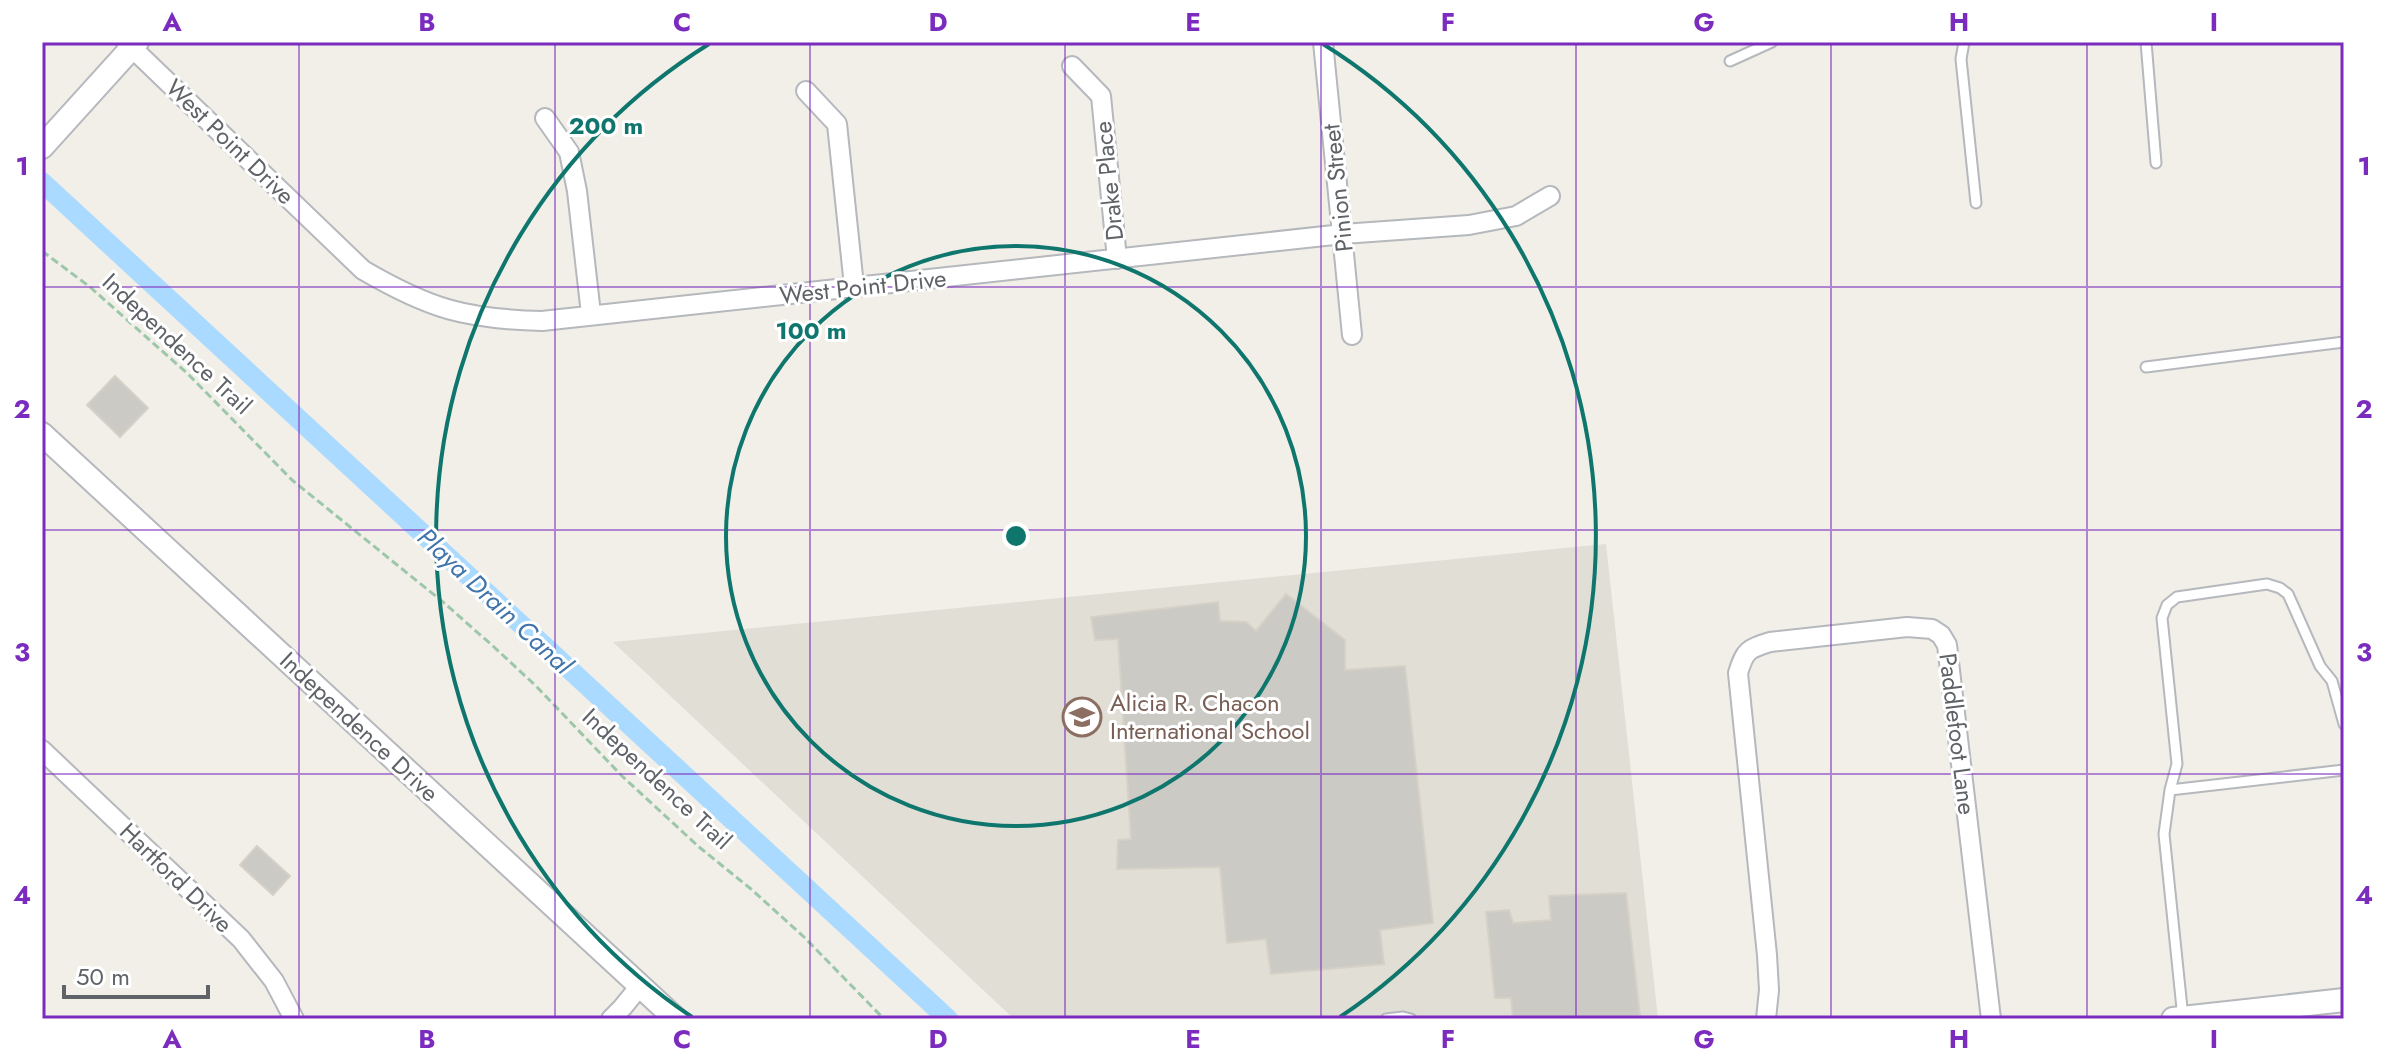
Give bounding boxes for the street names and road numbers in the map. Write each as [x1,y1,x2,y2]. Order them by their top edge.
street label: West Point Drive [158,71,303,212]
street label: Drake Place [1085,120,1132,243]
street label: Pinion Street [1313,122,1362,254]
street label: West Point Drive [778,260,948,313]
street label: Independence Trail [95,265,260,422]
street label: Independence Drive [272,644,447,810]
street label: Paddlefoot Lane [1930,651,1985,817]
street label: Independence Trail [575,700,740,857]
street label: Hartford Drive [112,815,241,941]

